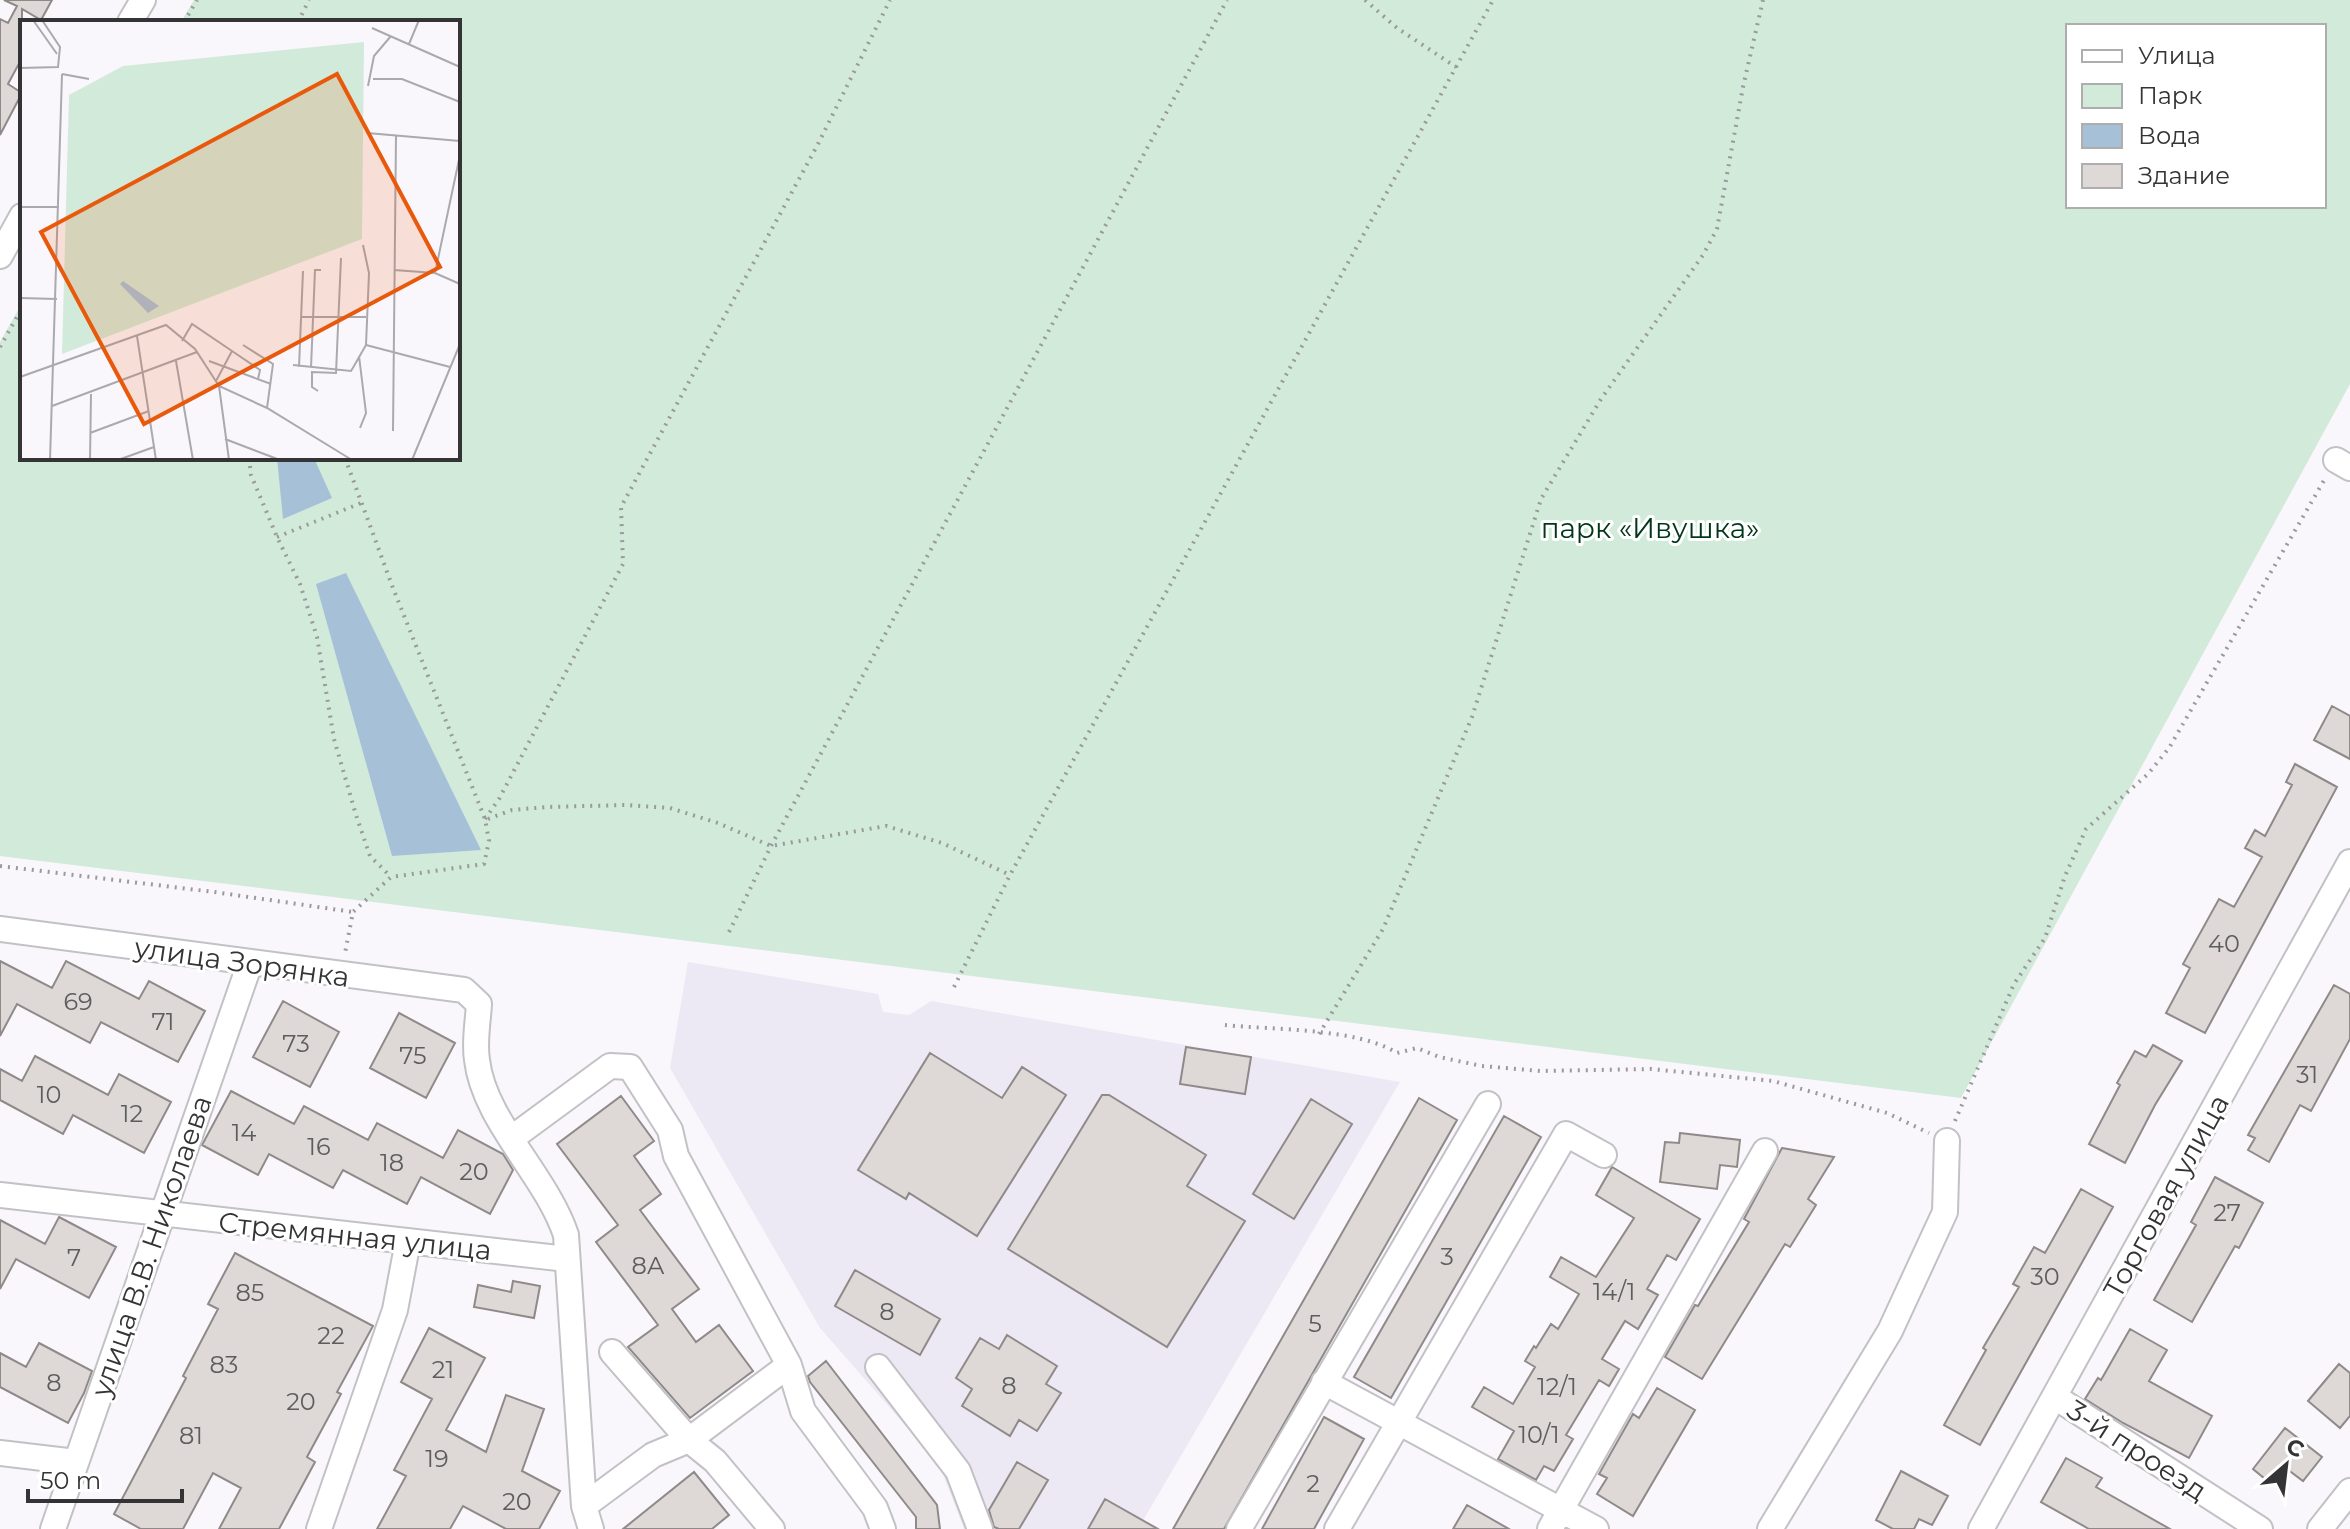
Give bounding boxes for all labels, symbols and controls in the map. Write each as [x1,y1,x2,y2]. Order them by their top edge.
inset map [20,20,460,460]
legend [2066,24,2326,208]
text: Улица [2138,41,2216,70]
text: Парк [2138,81,2202,110]
text: Вода [2138,121,2201,150]
text: Здание [2138,161,2230,190]
park label: парк «Ивушка» [1541,511,1759,545]
house number: 40 [2208,929,2240,958]
street label: улица Зорянка [131,930,352,994]
house number: 69 [63,987,93,1016]
house number: 71 [151,1007,175,1036]
house number: 73 [282,1029,310,1058]
house number: 75 [399,1041,427,1070]
house number: 31 [2296,1060,2318,1089]
house number: 10 [37,1080,61,1109]
street label: Торговая улица [2096,1088,2236,1304]
street label: улица В.В. Николаева [83,1091,219,1402]
house number: 12 [121,1099,143,1128]
house number: 14 [232,1118,256,1147]
house number: 16 [307,1132,331,1161]
house number: 18 [380,1148,404,1177]
house number: 20 [459,1157,489,1186]
house number: 27 [2213,1198,2241,1227]
street label: Стремянная улица [217,1205,493,1267]
house number: 3 [1440,1242,1454,1271]
house number: 7 [67,1243,81,1272]
house number: 8А [631,1251,665,1280]
house number: 30 [2030,1262,2060,1291]
house number: 14/1 [1593,1277,1635,1306]
house number: 85 [236,1278,264,1307]
house number: 8 [879,1297,895,1326]
house number: 5 [1308,1309,1322,1338]
house number: 22 [317,1321,345,1350]
house number: 83 [210,1350,238,1379]
house number: 21 [432,1355,454,1384]
house number: 8 [46,1368,62,1397]
house number: 8 [1001,1371,1017,1400]
house number: 12/1 [1537,1372,1577,1401]
house number: 20 [286,1387,316,1416]
street label: 3-й проезд [2061,1392,2213,1508]
house number: 10/1 [1518,1420,1560,1449]
house number: 81 [179,1421,203,1450]
north arrow [2246,1425,2326,1505]
text: С [2282,1432,2309,1463]
house number: 19 [425,1444,449,1473]
scale bar [28,1453,182,1503]
text: 50 m [40,1466,101,1495]
house number: 2 [1306,1469,1320,1498]
house number: 20 [502,1487,532,1516]

